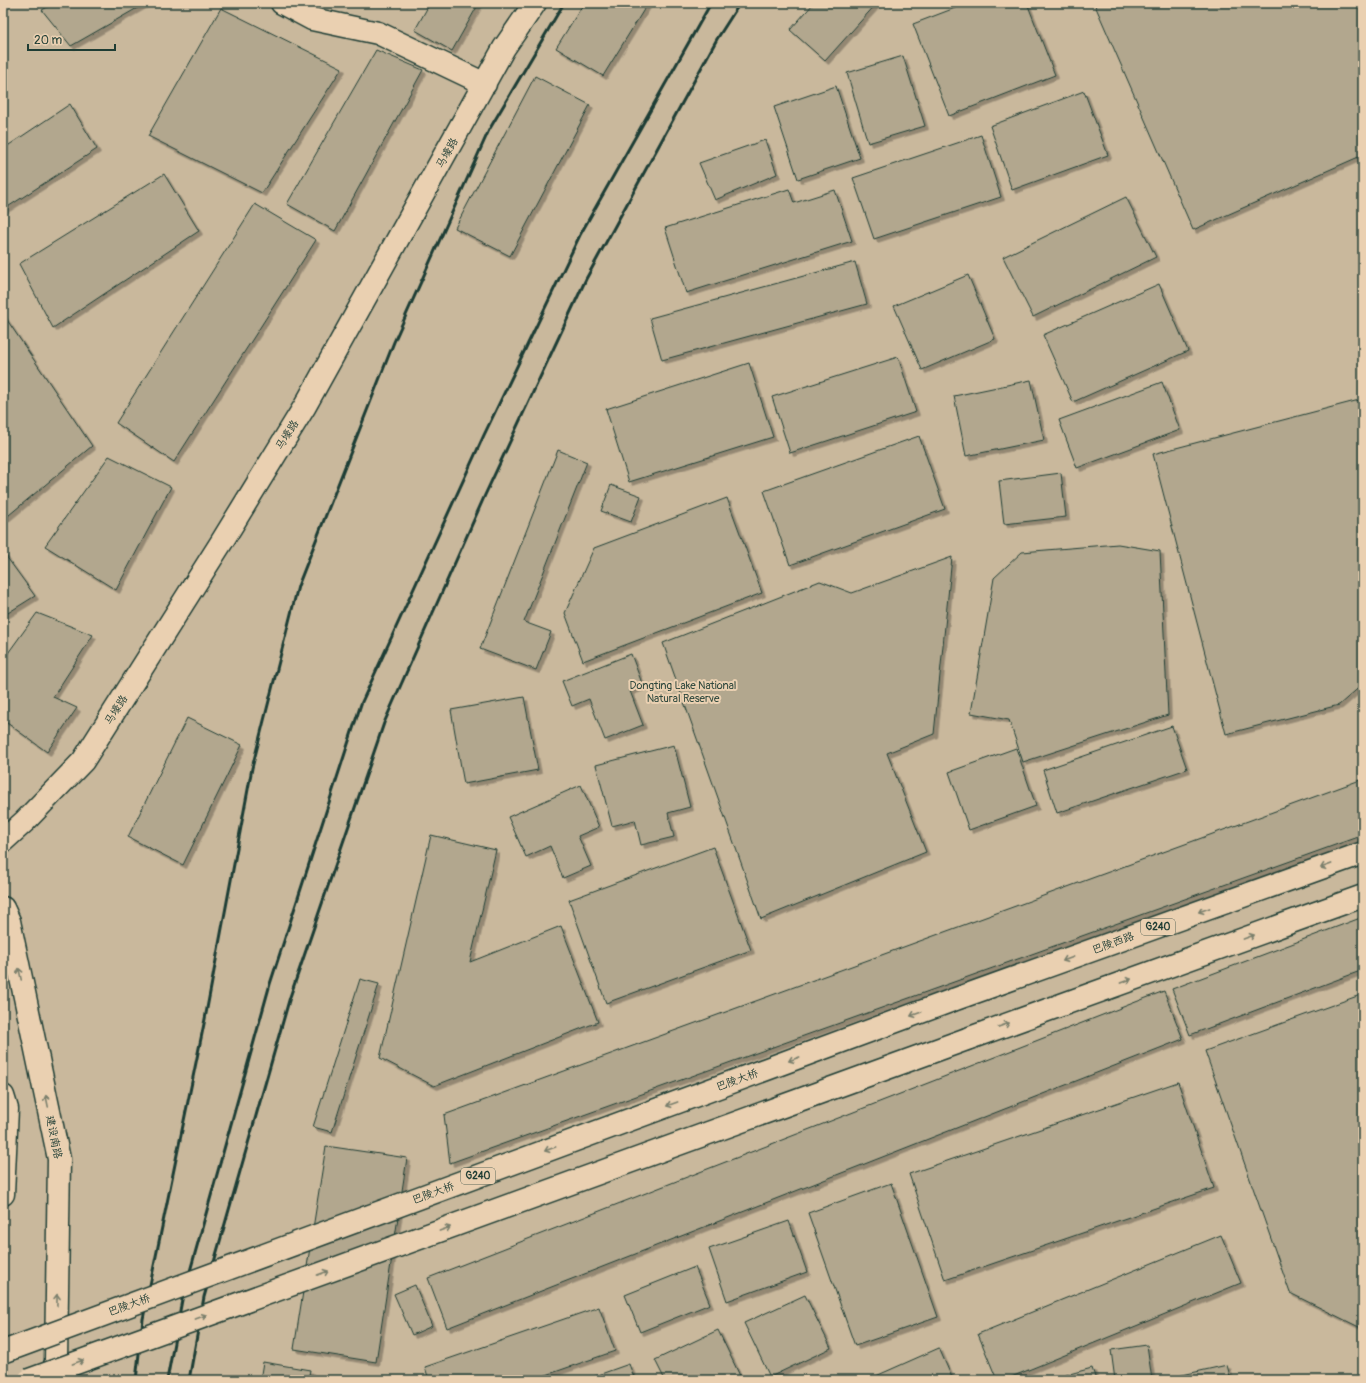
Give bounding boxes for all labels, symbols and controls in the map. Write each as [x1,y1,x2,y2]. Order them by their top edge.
scale bar [28,26,115,52]
text: 20 m [34,33,63,48]
street label: 马壕路 [433,135,461,171]
street label: 马壕路 [273,418,301,452]
park label: Dongting Lake National Natural Reserve [630,679,736,705]
street label: 马壕路 [102,693,130,727]
one-way arrow [1321,863,1333,871]
one-way arrow [1198,907,1210,915]
road number: G240 [1141,919,1175,935]
street label: 巴陵西路 [1090,929,1136,957]
one-way arrow [1242,933,1254,941]
one-way arrow [1063,955,1075,963]
one-way arrow [16,967,24,980]
one-way arrow [1120,977,1132,985]
one-way arrow [911,1010,923,1018]
one-way arrow [998,1021,1010,1029]
one-way arrow [788,1056,801,1063]
street label: 巴陵大桥 [714,1066,760,1094]
one-way arrow [42,1095,50,1108]
one-way arrow [667,1101,679,1109]
street label: 建设南路 [43,1114,65,1160]
one-way arrow [545,1146,557,1154]
road number: G240 [461,1168,495,1184]
street label: 巴陵大桥 [410,1179,456,1207]
one-way arrow [439,1224,451,1232]
one-way arrow [316,1269,329,1276]
street label: 巴陵大桥 [106,1291,152,1319]
one-way arrow [53,1294,61,1307]
one-way arrow [194,1313,206,1321]
one-way arrow [72,1357,84,1365]

